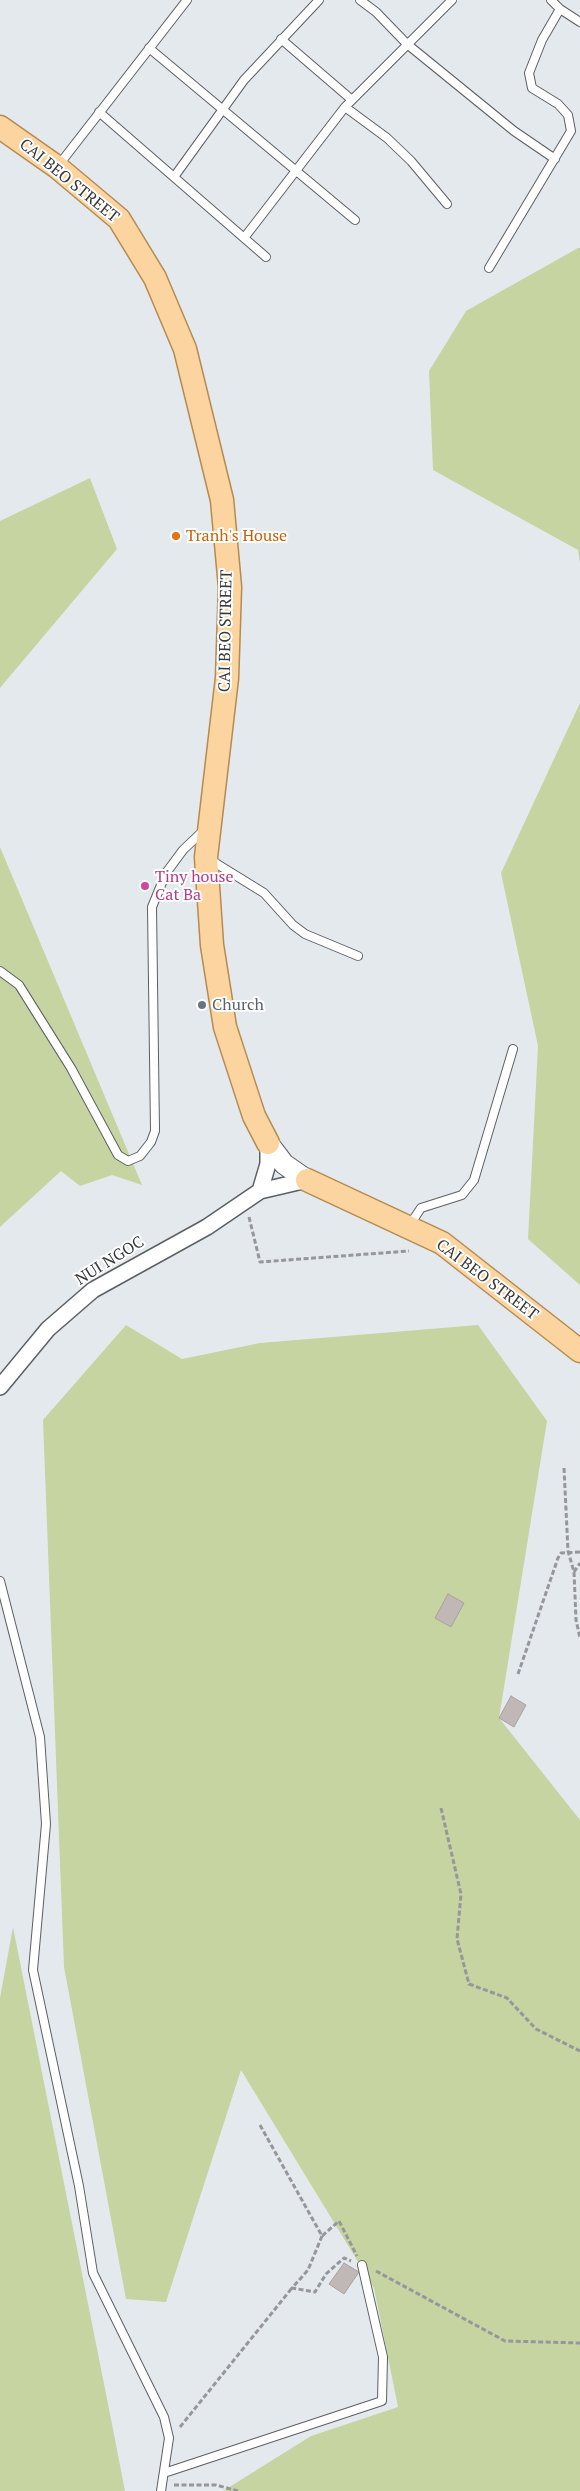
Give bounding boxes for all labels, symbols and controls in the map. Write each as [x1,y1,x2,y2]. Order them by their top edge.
street label: CAI BEO STREET [15,135,123,227]
place label: Tranh's House [186,526,287,546]
marker: Tranh's House [170,530,182,542]
street label: CAI BEO STREET [215,570,237,692]
place label: Tiny house Cat Ba [155,867,234,905]
marker: Tiny house Cat Ba [139,880,151,892]
place label: Church [212,995,264,1015]
marker: Church [196,999,208,1011]
street label: NUI NGOC [72,1232,148,1290]
street label: CAI BEO STREET [432,1235,542,1325]

